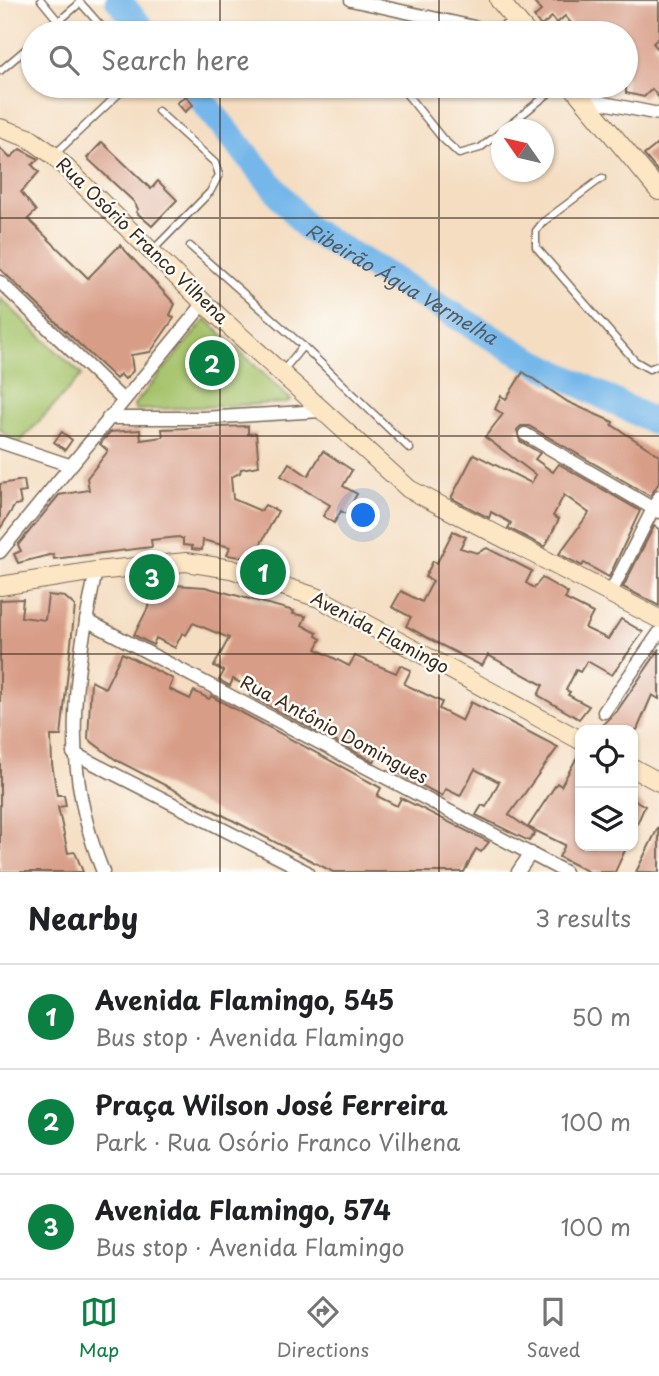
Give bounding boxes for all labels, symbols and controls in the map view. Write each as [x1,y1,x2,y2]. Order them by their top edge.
search box [21,21,638,98]
text: Search here [101,40,250,79]
icon: search [45,41,83,79]
north arrow [491,119,554,182]
street label: Rua Osório Franco Vilhena [51,150,236,330]
water label: Ribeirão Água Vermelha [301,216,504,351]
pin: 2 [189,337,235,389]
your location [346,498,380,532]
pin: 1 [240,546,286,598]
pin: 3 [129,551,175,603]
street label: Avenida Flamingo [307,584,455,680]
street label: Rua Antônio Domingues [236,668,433,790]
map controls [575,725,638,851]
button: locate [575,725,638,788]
button: layers [575,788,638,851]
text: Nearby [28,895,138,940]
text: 3 results [535,900,631,935]
text: Avenida Flamingo, 545 [95,980,394,1019]
text: 1 [46,999,57,1034]
text: 50 m [571,999,631,1034]
text: Bus stop · Avenida Flamingo [95,1019,405,1054]
text: Praça Wilson José Ferreira [95,1085,448,1124]
text: 2 [43,1104,59,1139]
text: 100 m [561,1104,631,1139]
text: Park · Rua Osório Franco Vilhena [95,1124,460,1159]
text: Avenida Flamingo, 574 [95,1190,391,1229]
text: 3 [43,1209,59,1244]
text: 100 m [561,1209,631,1244]
text: Bus stop · Avenida Flamingo [95,1229,405,1264]
tab: Map [79,1293,119,1363]
tab: Directions [277,1293,369,1363]
tab: Saved [526,1293,580,1363]

